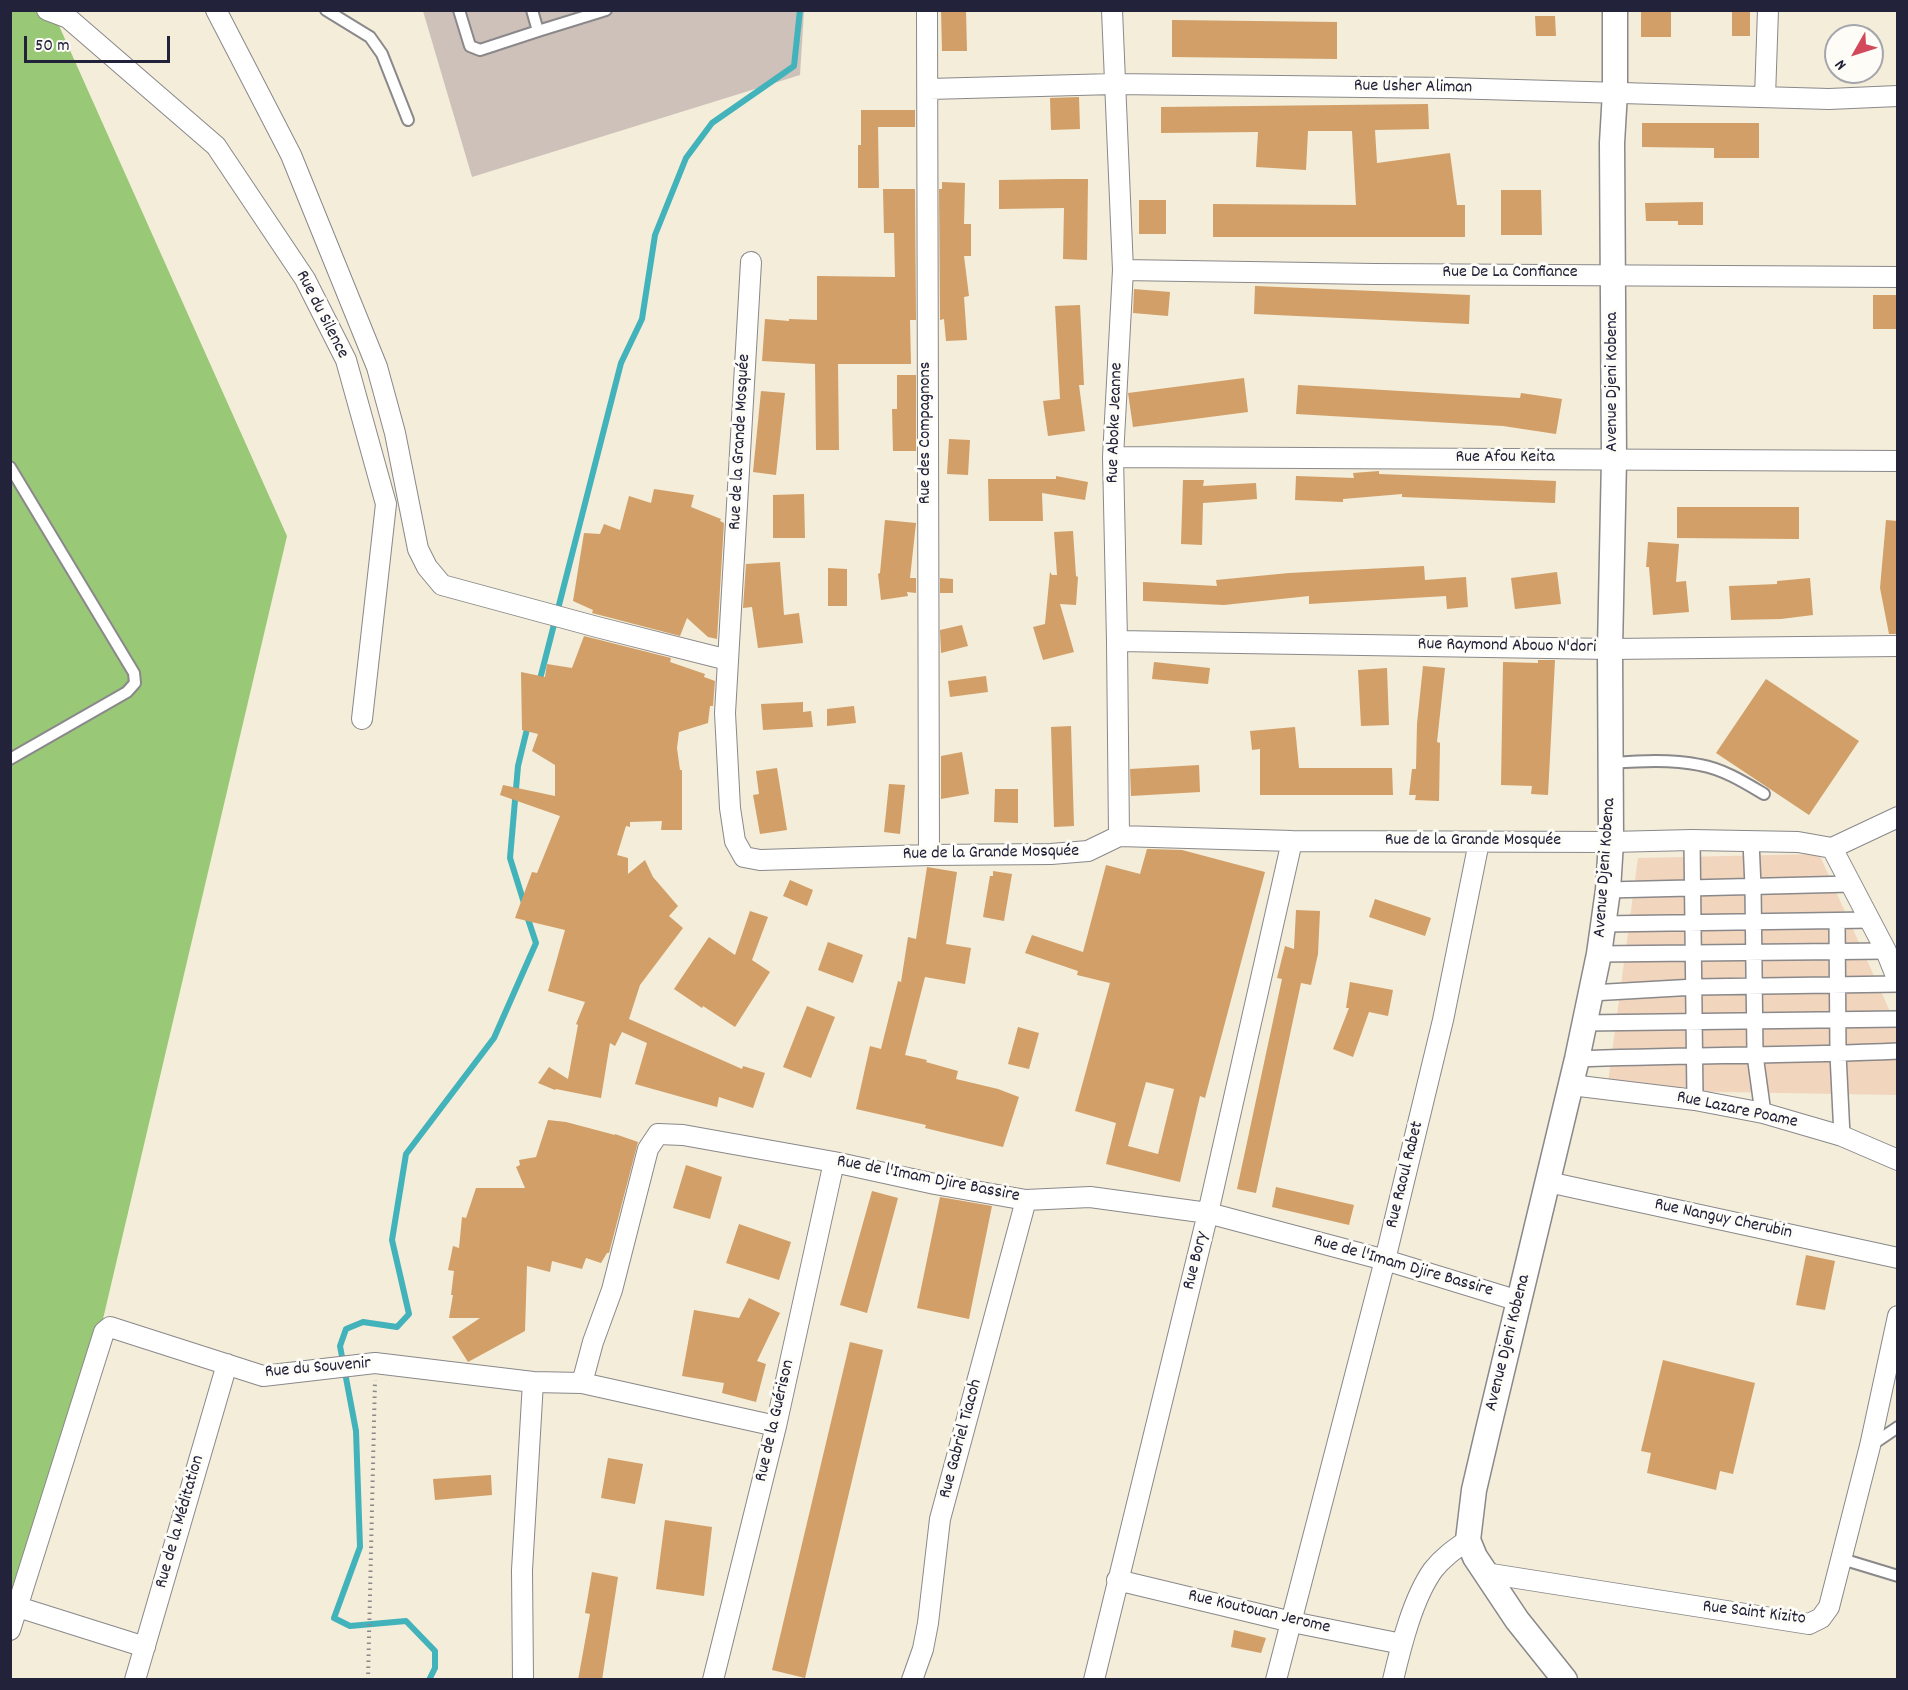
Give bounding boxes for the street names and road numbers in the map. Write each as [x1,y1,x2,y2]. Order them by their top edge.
street label: Rue Usher Aliman [1354,76,1472,100]
street label: Rue De La Confiance [1442,263,1578,285]
street label: Rue du Silence [290,267,352,363]
street label: Avenue Djeni Kobena [1603,312,1625,452]
street label: Rue de la Grande Mosquée [726,353,756,531]
street label: Rue des Compagnons [916,362,938,504]
street label: Rue Aboke Jeanne [1103,362,1129,484]
street label: Rue Afou Keita [1455,448,1555,470]
street label: Rue Raymond Abouo N'dori [1417,635,1597,659]
street label: Avenue Djeni Kobena [1590,798,1622,938]
street label: Rue de la Grande Mosquée [1385,831,1561,853]
street label: Rue de la Grande Mosquée [903,842,1079,866]
street label: Rue Lazare Poame [1674,1088,1800,1134]
street label: Rue Raoul Rabet [1382,1119,1430,1231]
street label: Rue de l'Imam Djire Bassire [835,1152,1021,1208]
street label: Rue Nanguy Cherubin [1652,1195,1794,1245]
street label: Rue Bory [1179,1230,1215,1292]
street label: Rue de l'Imam Djire Bassire [1311,1231,1495,1303]
street label: Avenue Djeni Kobena [1482,1273,1536,1413]
street label: Rue du Souvenir [264,1354,372,1384]
street label: Rue de la Guérison [751,1358,801,1484]
street label: Rue Gabriel Tiacoh [936,1377,988,1501]
street label: Rue de la Méditation [152,1453,210,1591]
street label: Rue Koutouan Jerome [1186,1586,1332,1640]
street label: Rue Saint Kizito [1701,1597,1807,1631]

